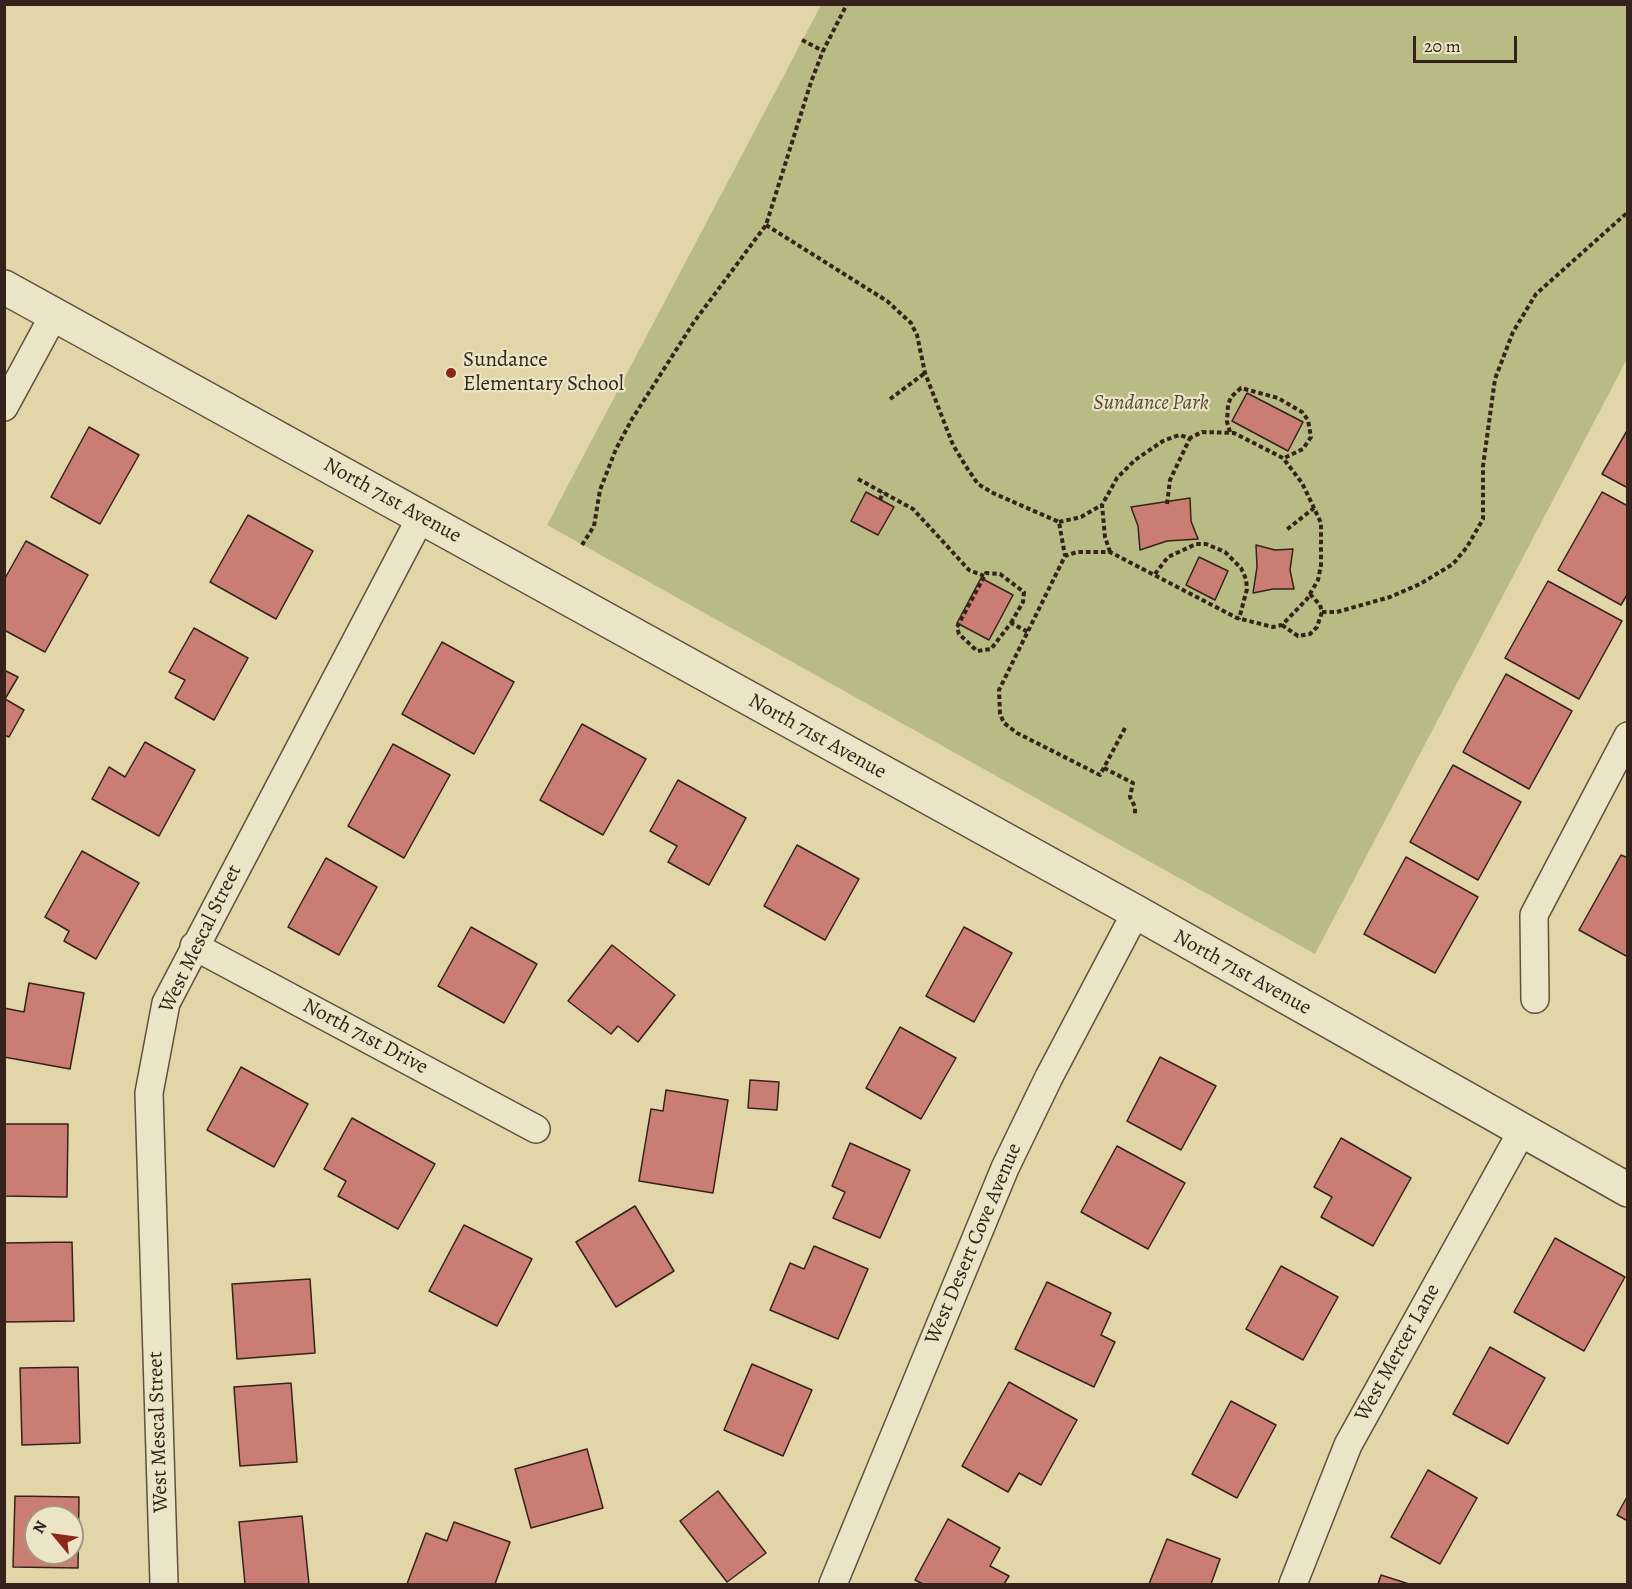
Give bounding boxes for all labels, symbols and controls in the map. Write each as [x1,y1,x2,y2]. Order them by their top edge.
scale bar [1416,24,1520,62]
text: 20 m [1424,34,1461,58]
place label: Sundance Elementary School [463,348,624,398]
marker: Sundance Elementary School [444,366,458,380]
park label: Sundance Park [1093,391,1209,417]
street label: North 71st Avenue [319,453,465,549]
street label: North 71st Avenue [744,689,890,785]
street label: West Mescal Street [154,861,248,1017]
street label: North 71st Avenue [1169,925,1315,1021]
street label: North 71st Drive [298,993,432,1081]
street label: West Desert Cove Avenue [920,1140,1028,1348]
street label: West Mercer Lane [1350,1280,1446,1426]
street label: West Mescal Street [144,1351,174,1513]
north arrow [24,1505,84,1565]
text: N [28,1517,52,1538]

